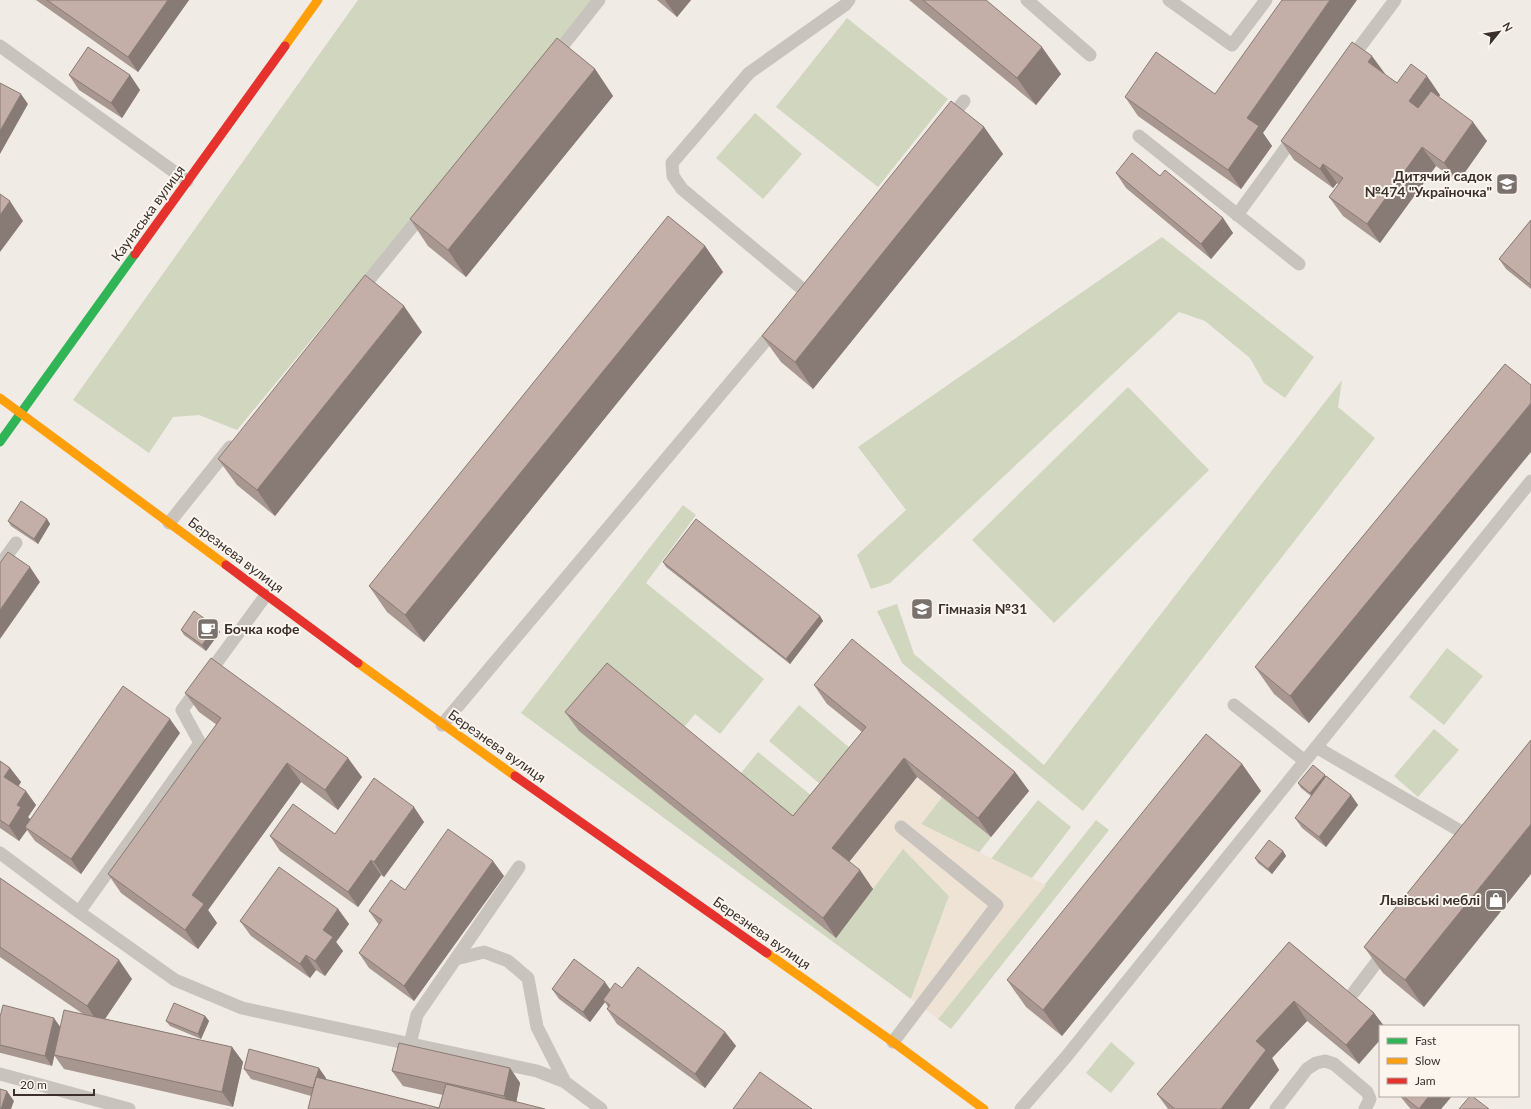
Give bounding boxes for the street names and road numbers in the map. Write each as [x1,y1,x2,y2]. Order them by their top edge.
street label: Каунаська вулиця [107,161,188,264]
street label: Березнева вулиця [185,513,287,596]
street label: Березнева вулиця [445,706,549,786]
street label: Березнева вулиця [710,893,814,973]

